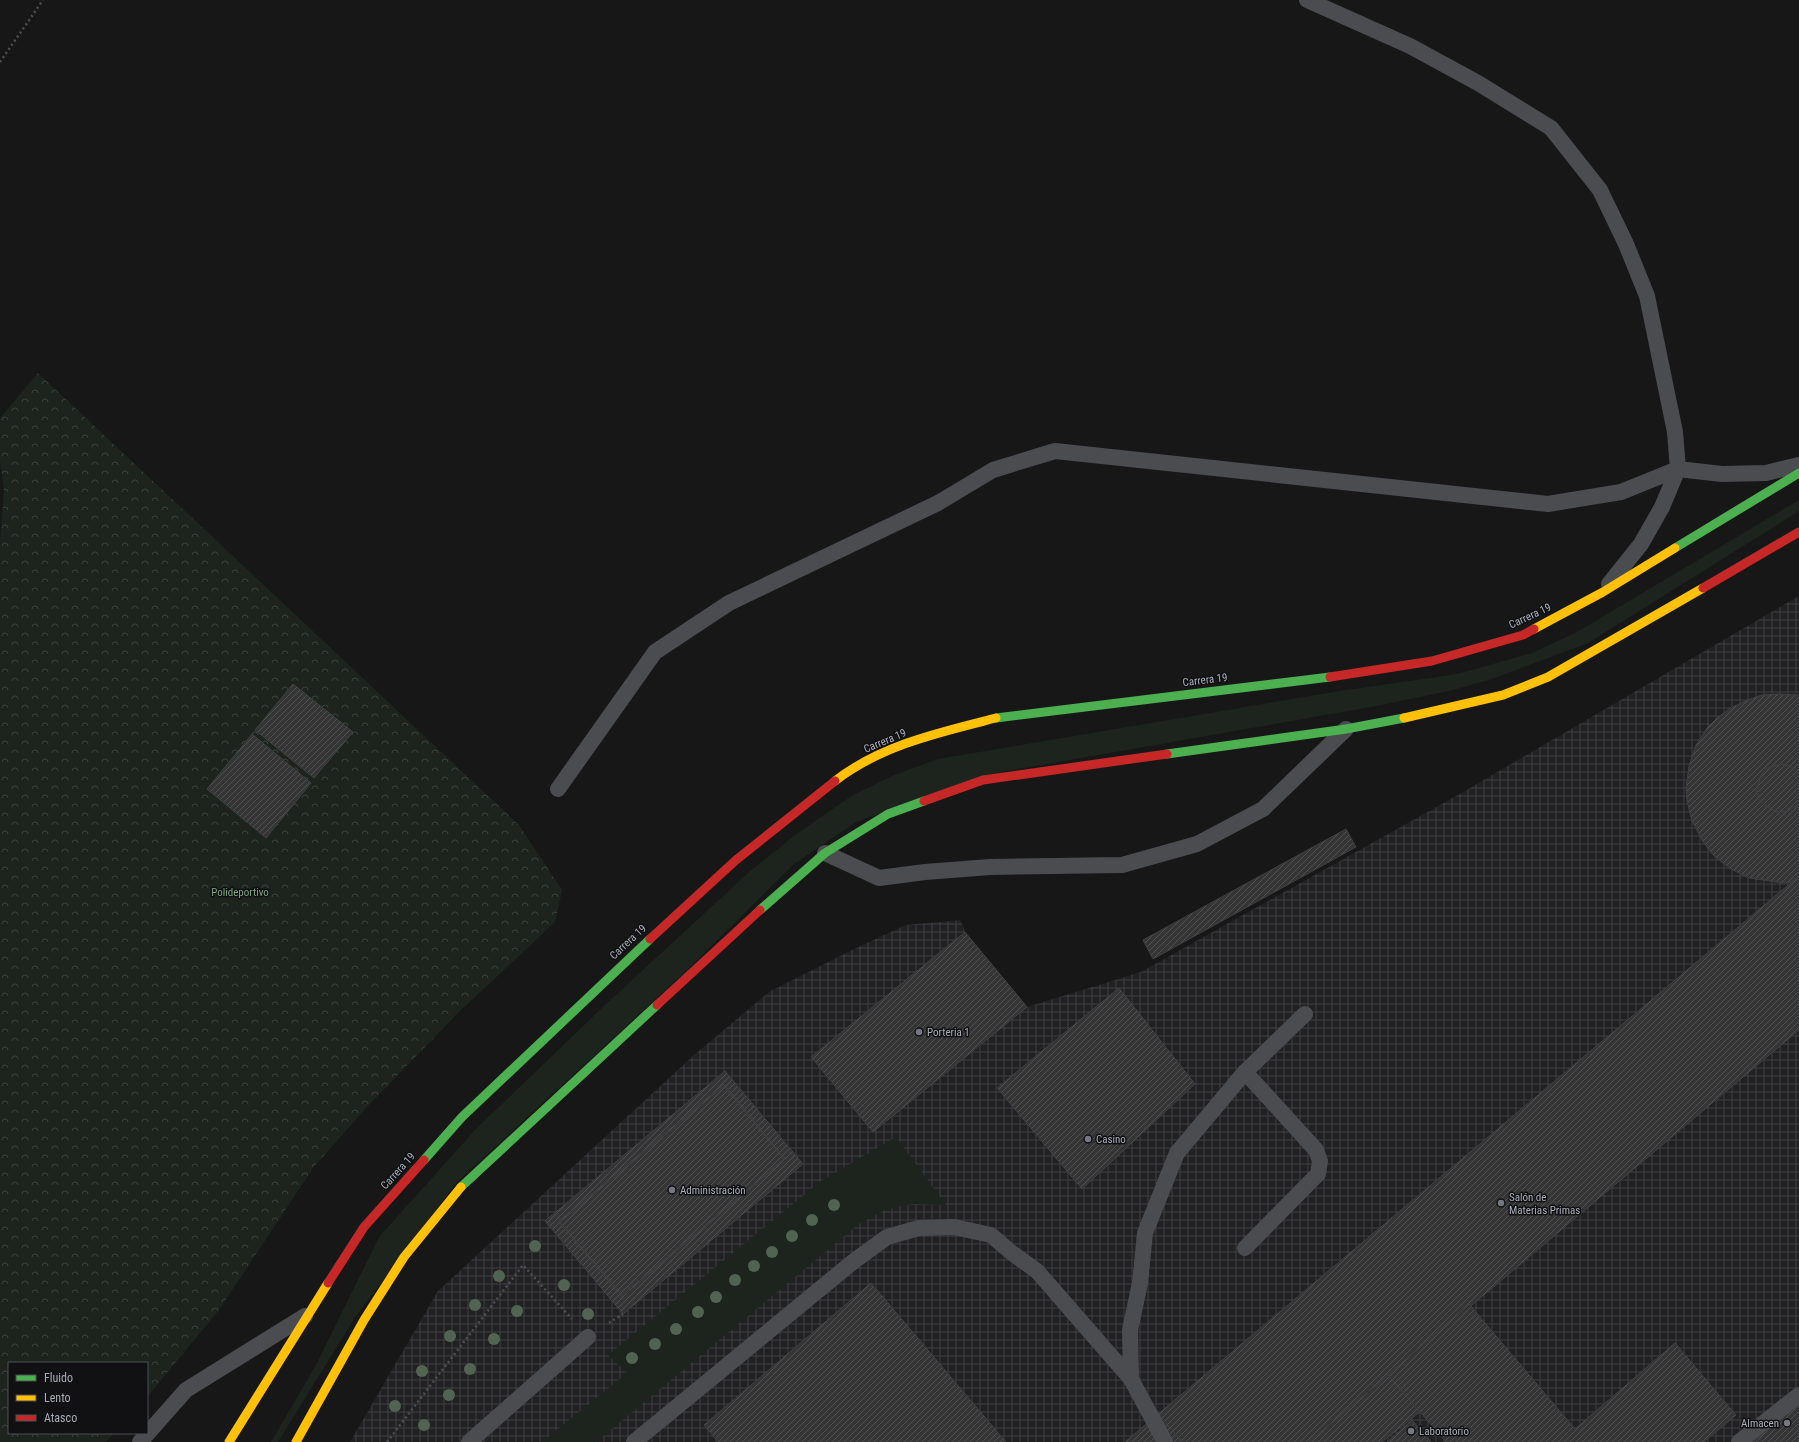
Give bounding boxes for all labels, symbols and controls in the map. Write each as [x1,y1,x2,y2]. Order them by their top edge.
street label: Carrera 19 [1507,601,1553,631]
street label: Carrera 19 [1182,671,1228,689]
street label: Carrera 19 [862,726,908,756]
park label: Polideportivo [211,886,269,899]
street label: Carrera 19 [607,922,649,962]
place label: Porteria 1 [927,1026,970,1039]
marker: Porteria 1 [914,1027,924,1037]
place label: Casino [1096,1133,1126,1146]
marker: Casino [1083,1134,1093,1144]
street label: Carrera 19 [378,1150,418,1192]
place label: Administración [680,1184,746,1197]
marker: Administración [667,1185,677,1195]
place label: Salón de Materias Primas [1509,1191,1580,1217]
marker: Salón de Materias Primas [1496,1198,1506,1208]
legend [8,1362,148,1434]
text: Fluido [44,1371,73,1385]
text: Lento [44,1391,71,1405]
text: Atasco [44,1411,77,1425]
place label: Almacen [1741,1417,1779,1430]
marker: Almacen [1782,1418,1792,1428]
place label: Laboratorio [1419,1425,1469,1438]
marker: Laboratorio [1406,1426,1416,1436]

